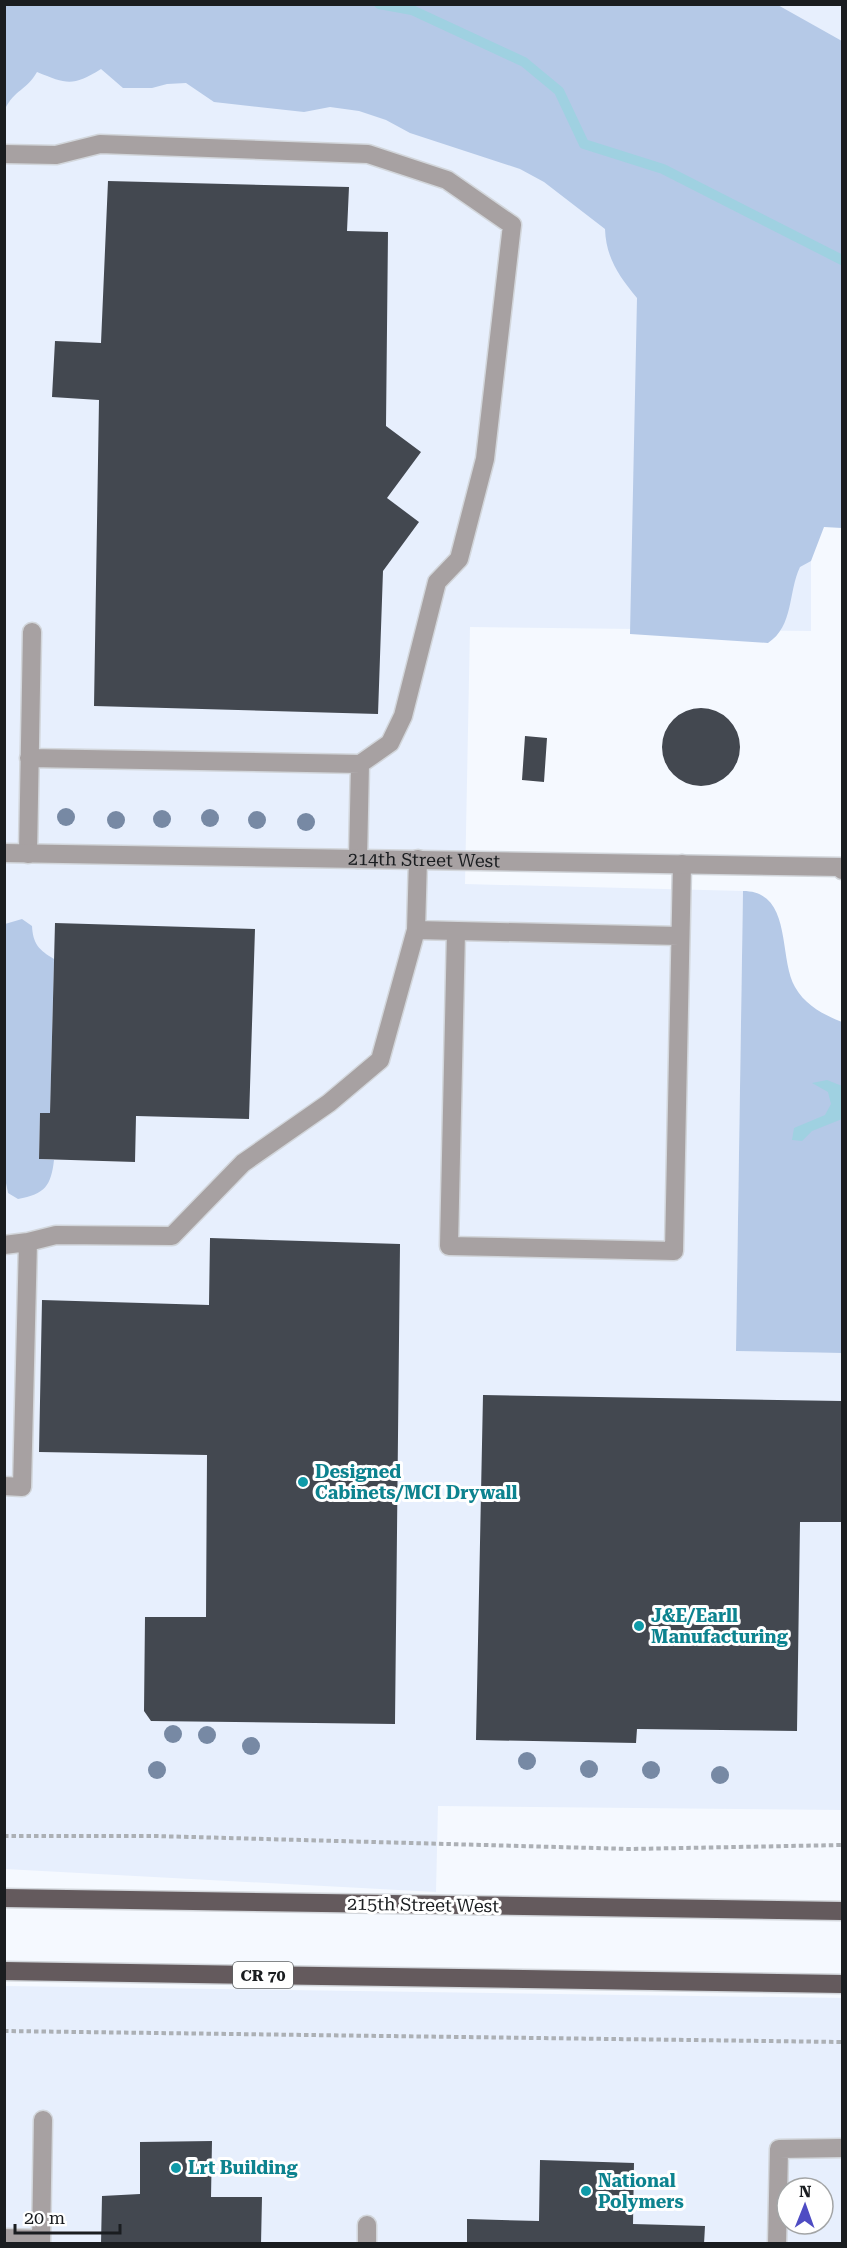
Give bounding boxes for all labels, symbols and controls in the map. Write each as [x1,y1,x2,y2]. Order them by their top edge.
street label: 214th Street West [348,848,500,871]
place label: Designed Cabinets/MCI Drywall [315,1461,517,1503]
marker: Designed Cabinets/MCI Drywall [296,1475,310,1489]
place label: J&E/Earll Manufacturing [651,1605,789,1647]
marker: J&E/Earll Manufacturing [632,1619,646,1633]
street label: 215th Street West [347,1893,499,1916]
road number: CR 70 [233,1962,293,1988]
place label: Lrt Building [188,2157,298,2178]
marker: Lrt Building [169,2161,183,2175]
place label: National Polymers [598,2170,684,2212]
north arrow [775,2176,835,2236]
text: N [799,2182,812,2201]
marker: National Polymers [579,2184,593,2198]
scale bar [15,2197,120,2235]
text: 20 m [24,2207,65,2228]

